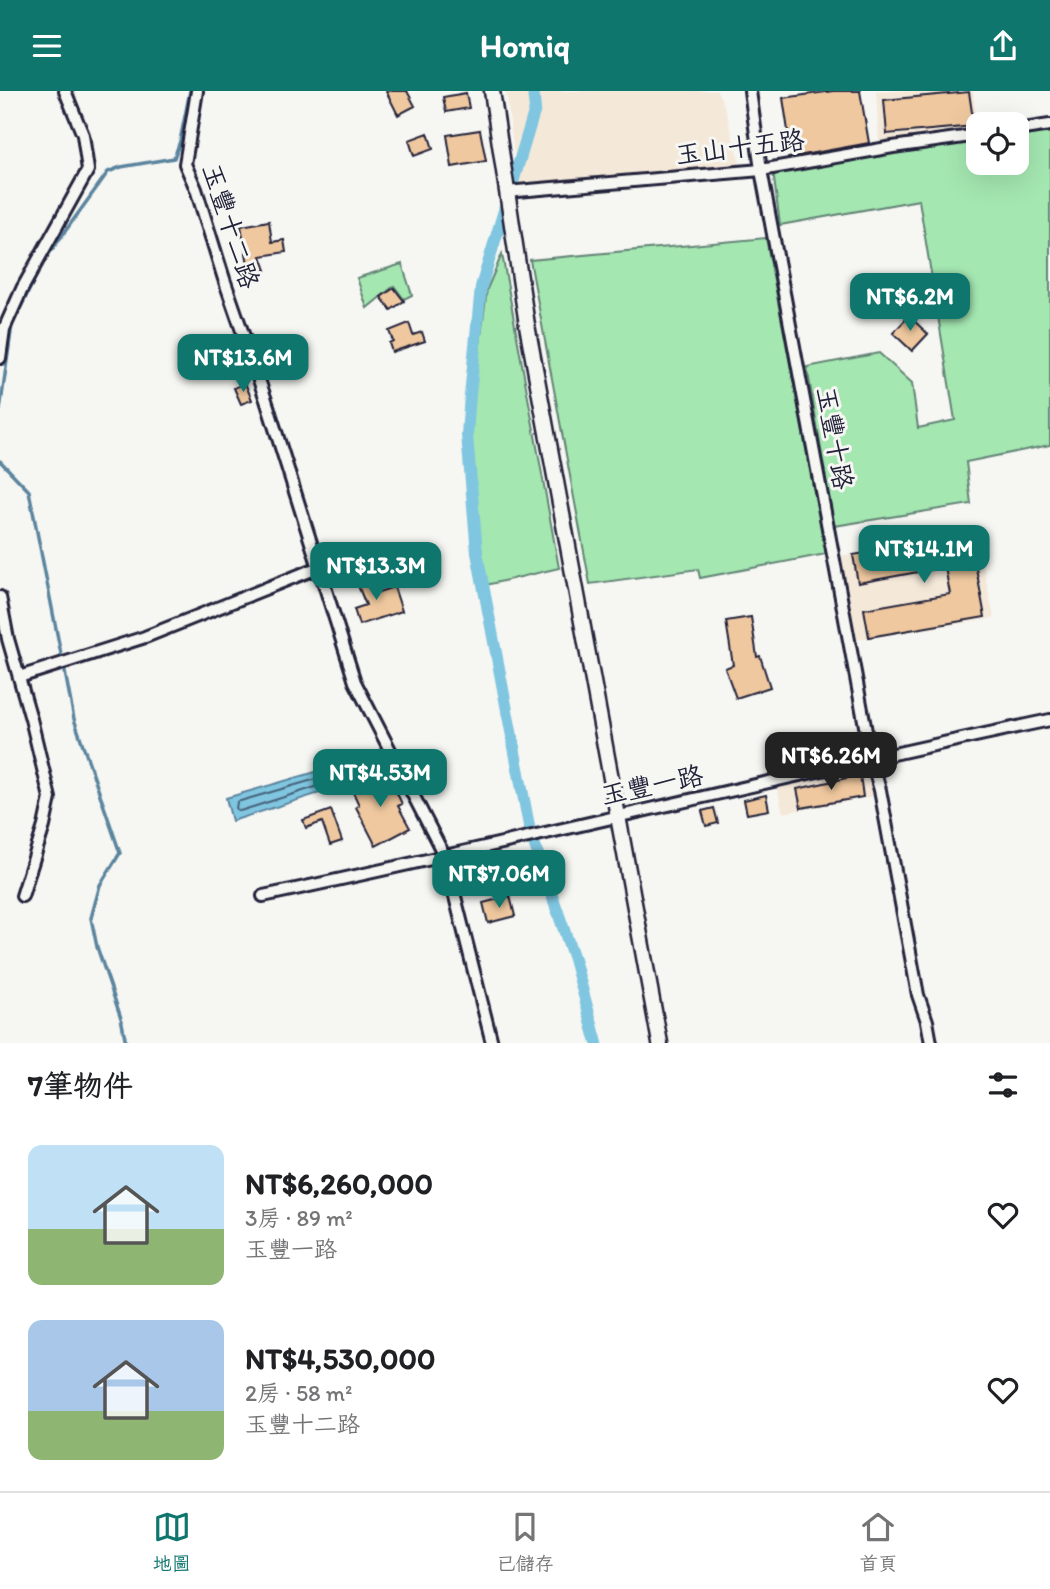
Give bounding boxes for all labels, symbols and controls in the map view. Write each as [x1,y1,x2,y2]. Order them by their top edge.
icon: menu [28,27,66,65]
text: Homiq [480,27,570,65]
icon: share [984,27,1022,65]
map controls [966,112,1029,175]
button: locate [966,112,1029,175]
street label: 玉山十五路 [674,123,806,171]
street label: 玉豐十二路 [196,159,266,293]
pin: NT$6.2M [845,273,975,333]
text: NT$6.2M [866,282,954,310]
pin: NT$13.6M [171,335,315,394]
text: NT$13.6M [193,343,293,371]
street label: 玉豐十路 [810,384,860,492]
pin: NT$14.1M [852,525,996,585]
text: NT$14.1M [875,534,973,562]
pin: NT$13.3M [304,543,448,602]
text: NT$13.3M [326,551,426,579]
pin: NT$6.26M [759,733,903,792]
text: NT$6.26M [781,741,881,769]
pin: NT$4.53M [308,749,452,809]
text: NT$4.53M [329,758,431,786]
street label: 玉豐一路 [598,759,706,811]
pin: NT$7.06M [427,851,571,910]
text: NT$7.06M [448,859,550,887]
icon: filters [984,1066,1022,1104]
text: 7筆物件 [28,1067,133,1104]
text: NT$6,260,000 [245,1165,433,1202]
icon: home [84,1173,168,1257]
icon: heart [984,1196,1022,1234]
text: 3房 · 89 m² [245,1204,353,1232]
text: 玉豐一路 [245,1235,337,1263]
text: NT$4,530,000 [245,1340,436,1377]
icon: home [84,1348,168,1432]
icon: heart [984,1371,1022,1409]
text: 2房 · 58 m² [245,1379,352,1407]
text: 玉豐十二路 [245,1410,360,1438]
tab: 地圖 [153,1508,191,1575]
tab: 已儲存 [496,1508,553,1575]
tab: 首頁 [859,1508,897,1575]

